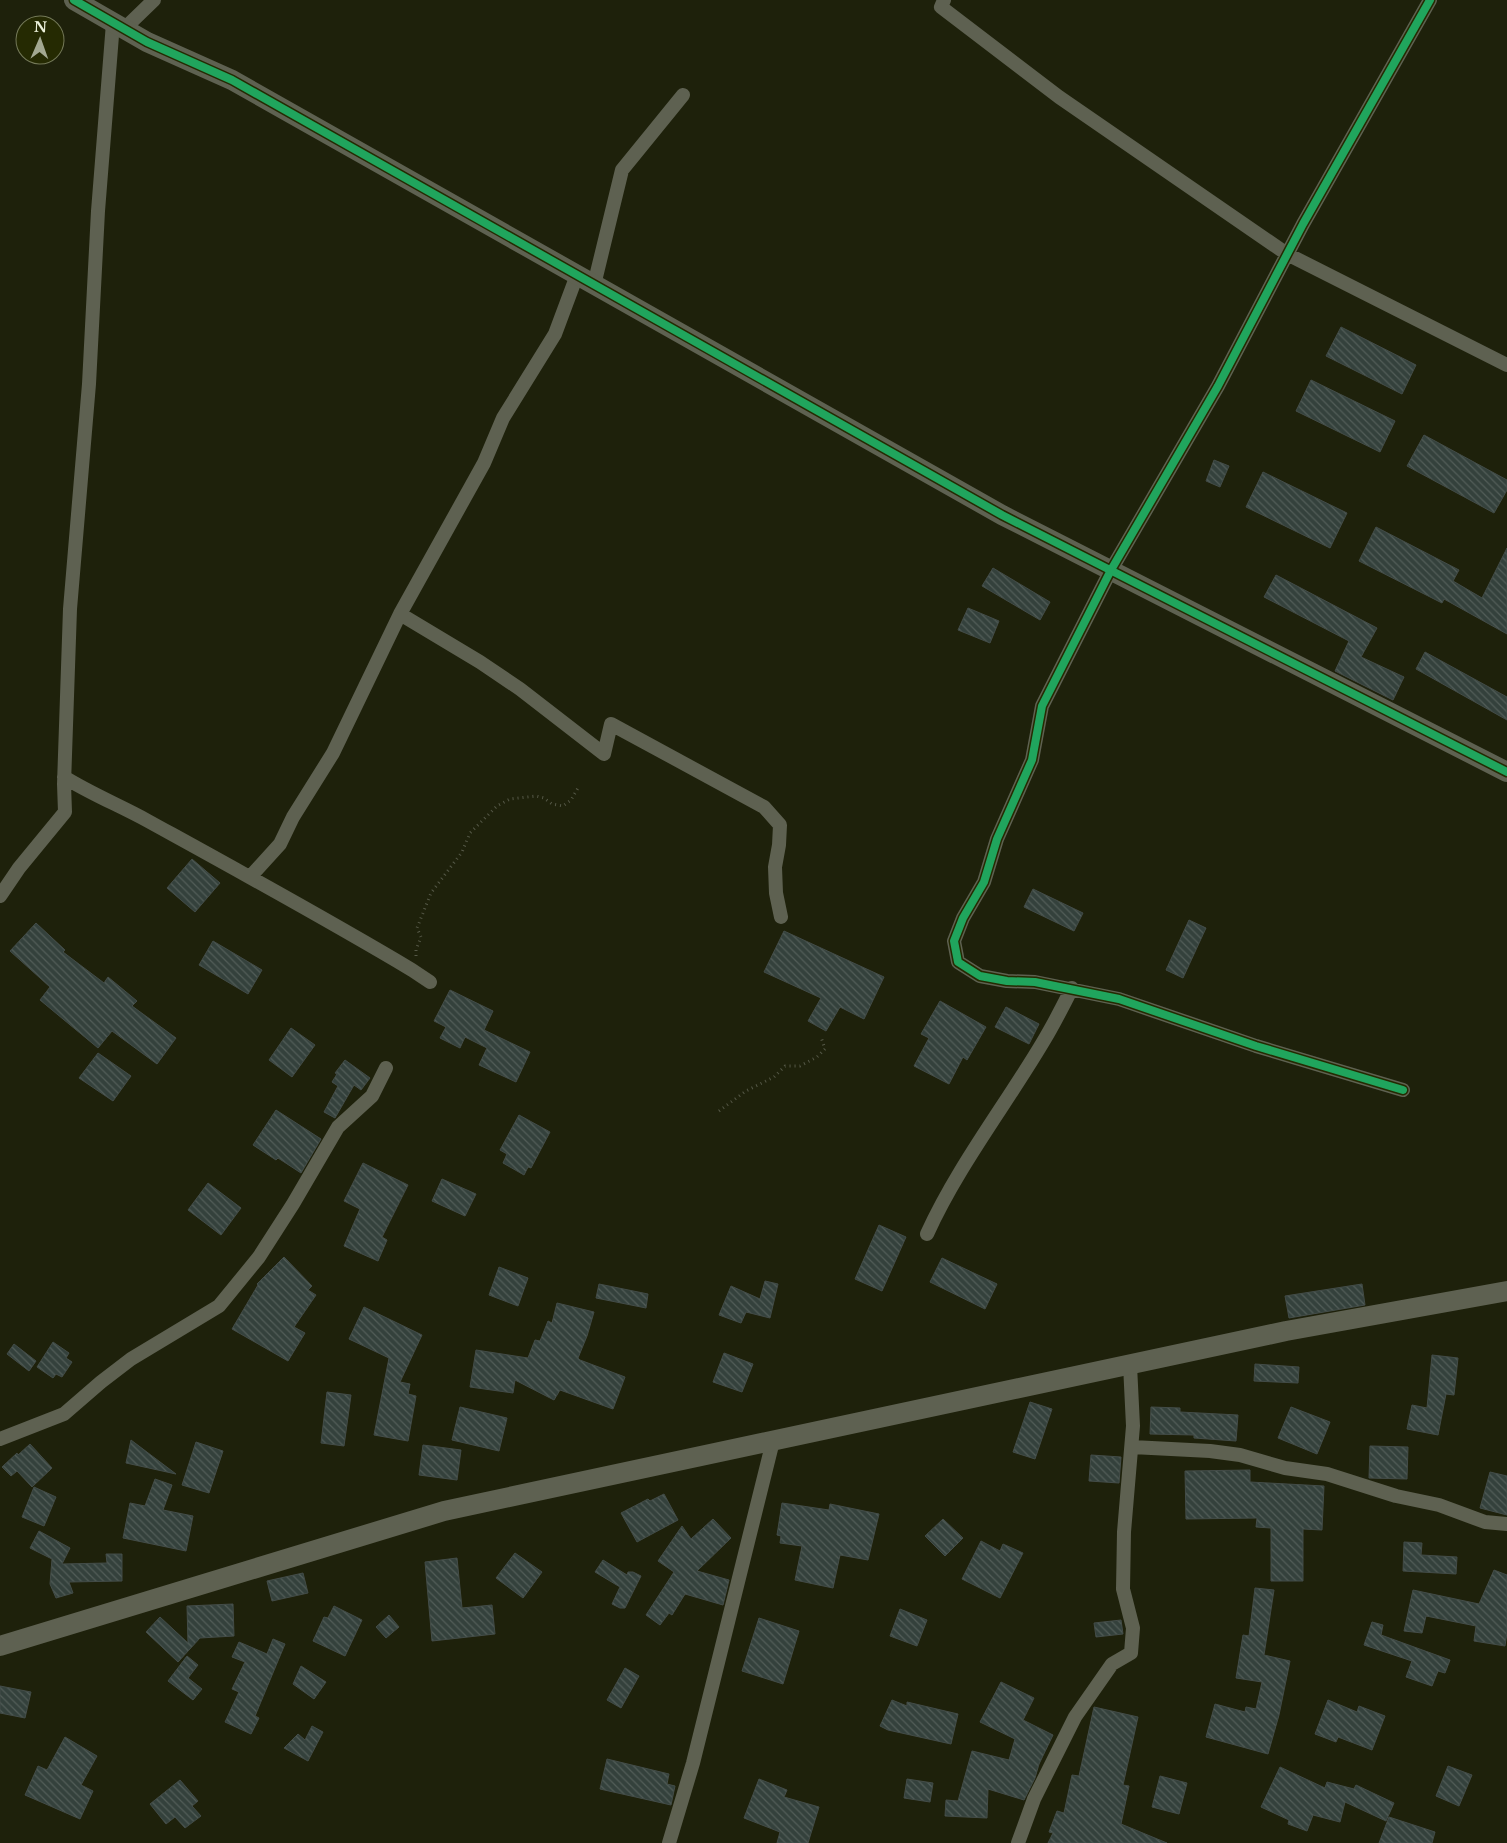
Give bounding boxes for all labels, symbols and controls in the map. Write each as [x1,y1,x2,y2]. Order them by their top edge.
north arrow [15,15,65,65]
text: N [34,18,47,36]

